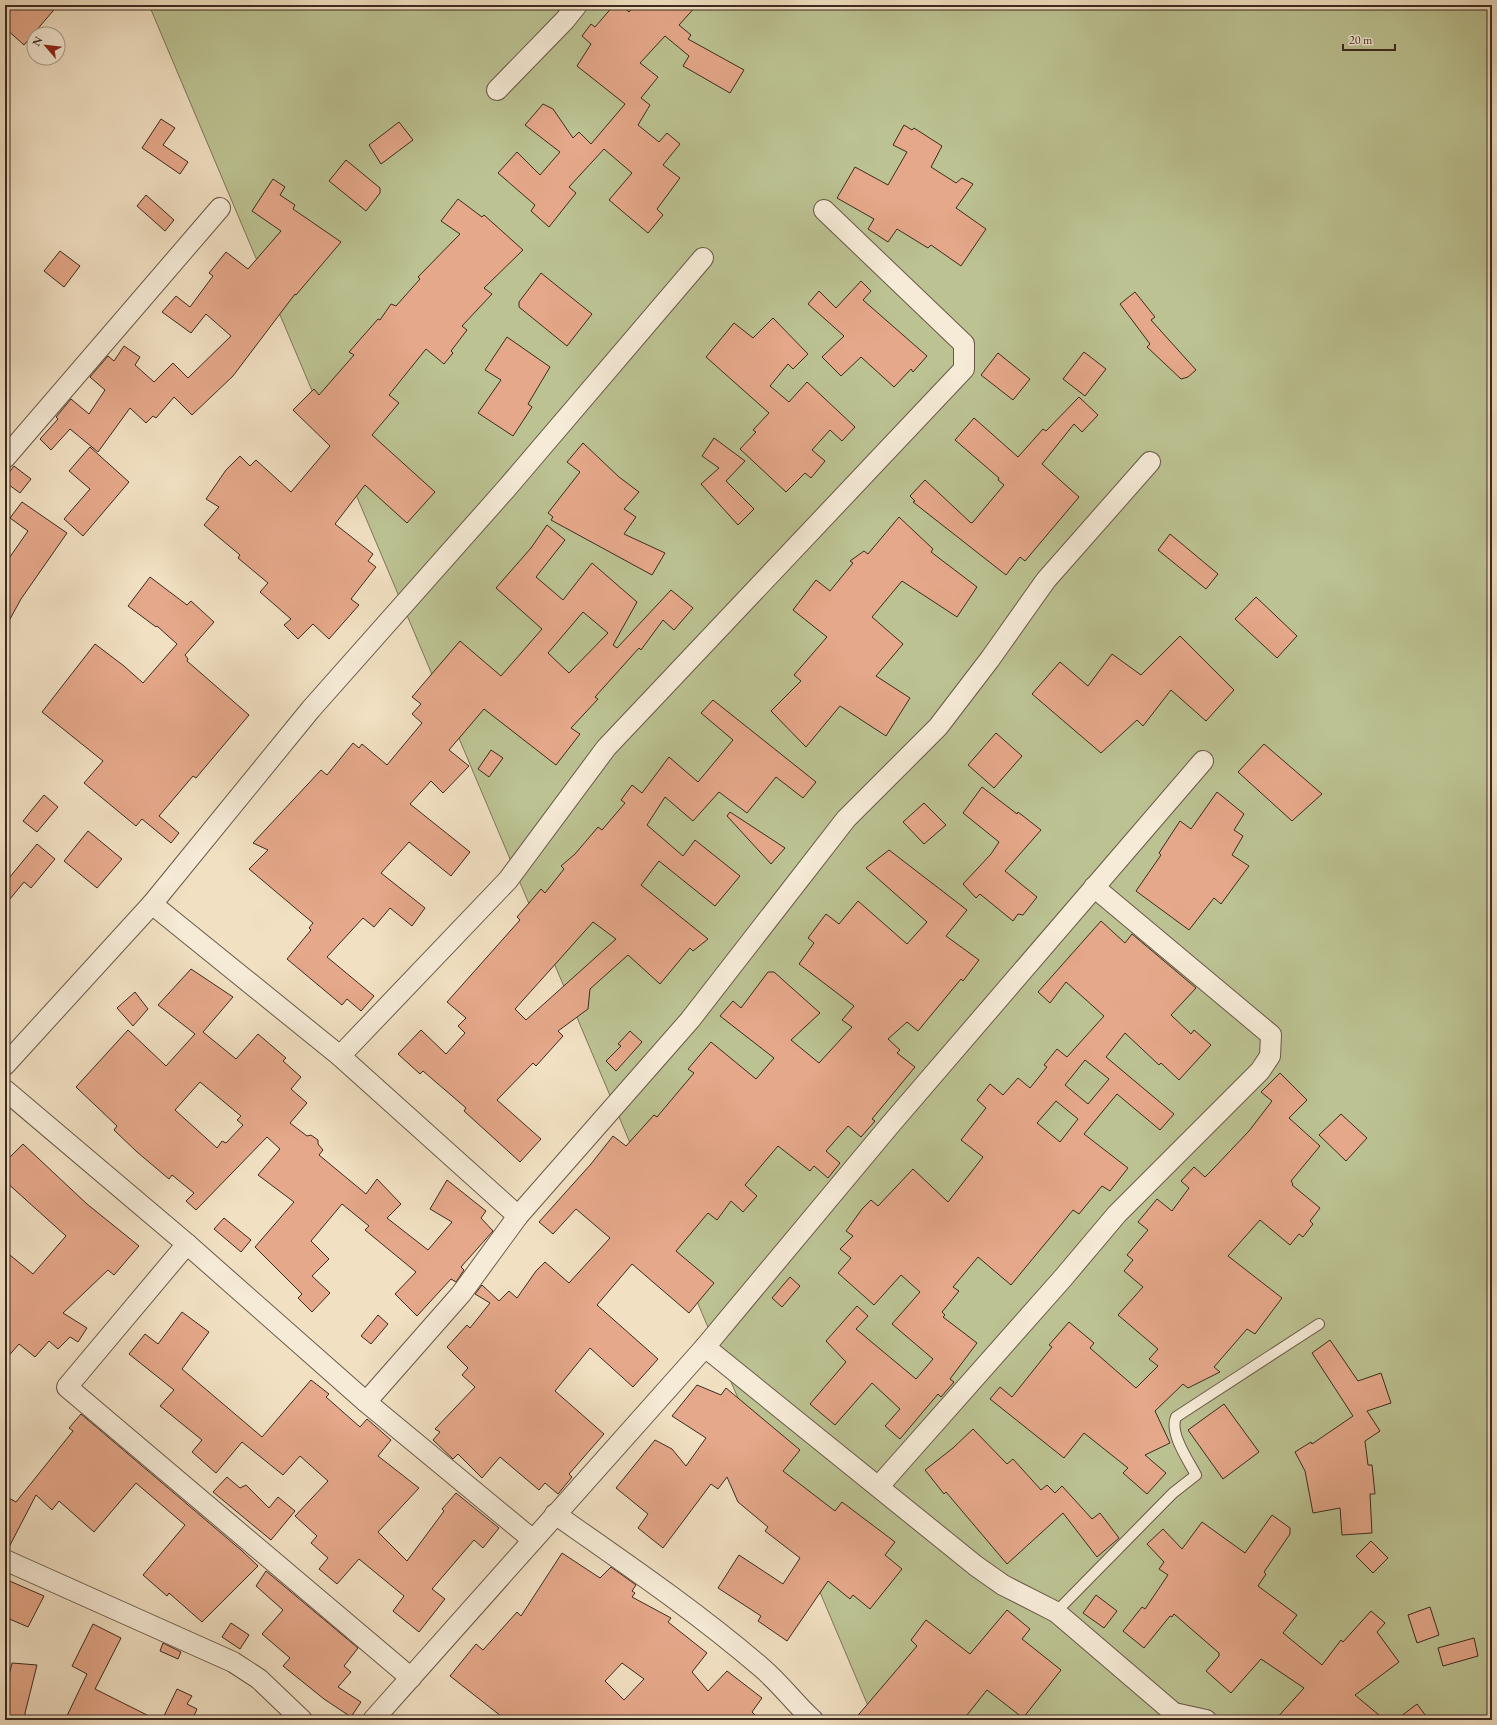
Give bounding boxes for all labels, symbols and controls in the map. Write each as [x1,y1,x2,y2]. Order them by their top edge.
north arrow [26,26,66,66]
scale bar [1343,26,1395,52]
text: 20 m [1349,32,1373,48]
text: N [29,34,45,49]

